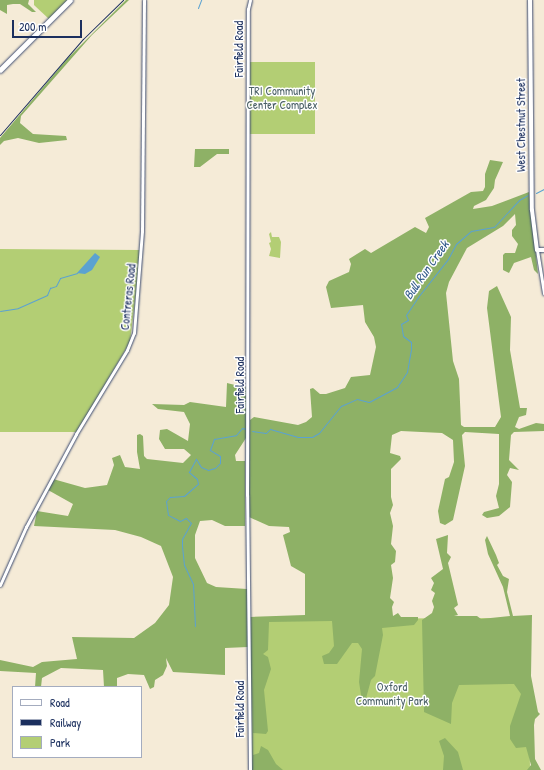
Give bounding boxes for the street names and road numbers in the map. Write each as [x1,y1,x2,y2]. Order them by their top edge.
street label: Fairfield Road [232,21,246,77]
street label: West Chestnut Street [514,78,528,172]
street label: Contreras Road [117,263,139,331]
street label: Fairfield Road [233,357,247,413]
street label: Fairfield Road [233,681,247,737]

